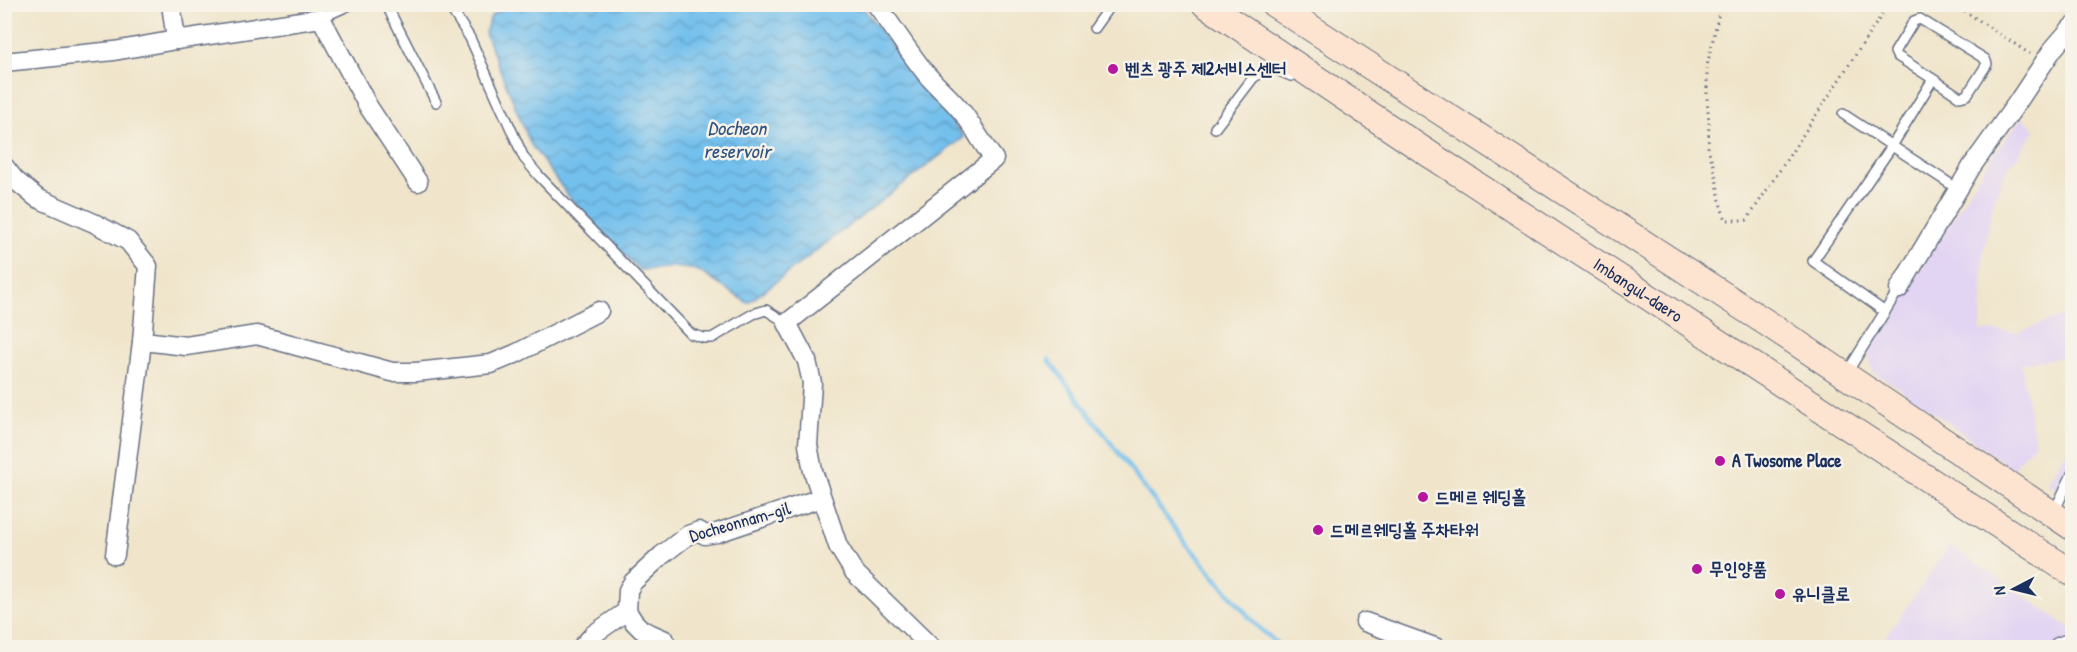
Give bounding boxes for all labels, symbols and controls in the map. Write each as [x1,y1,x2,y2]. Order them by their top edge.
place label: 벤츠 광주 제2서비스센터 [1125,56,1287,81]
marker: 벤츠 광주 제2서비스센터 [1106,62,1120,76]
water label: Docheon reservoir [703,114,773,164]
street label: Imbangul-daero [1589,251,1688,328]
place label: A Twosome Place [1732,448,1842,473]
marker: A Twosome Place [1713,454,1727,468]
place label: 드메르 웨딩홀 [1435,484,1526,509]
marker: 드메르 웨딩홀 [1416,490,1430,504]
street label: Docheonnam-gil [686,495,794,548]
place label: 드메르웨딩홀 주차타워 [1330,517,1479,542]
marker: 드메르웨딩홀 주차타워 [1311,523,1325,537]
place label: 무인양품 [1709,556,1767,581]
north arrow [1984,559,2044,619]
marker: 무인양품 [1690,562,1704,576]
place label: 유니클로 [1792,581,1850,606]
text: N [1988,585,2011,596]
marker: 유니클로 [1773,587,1787,601]

